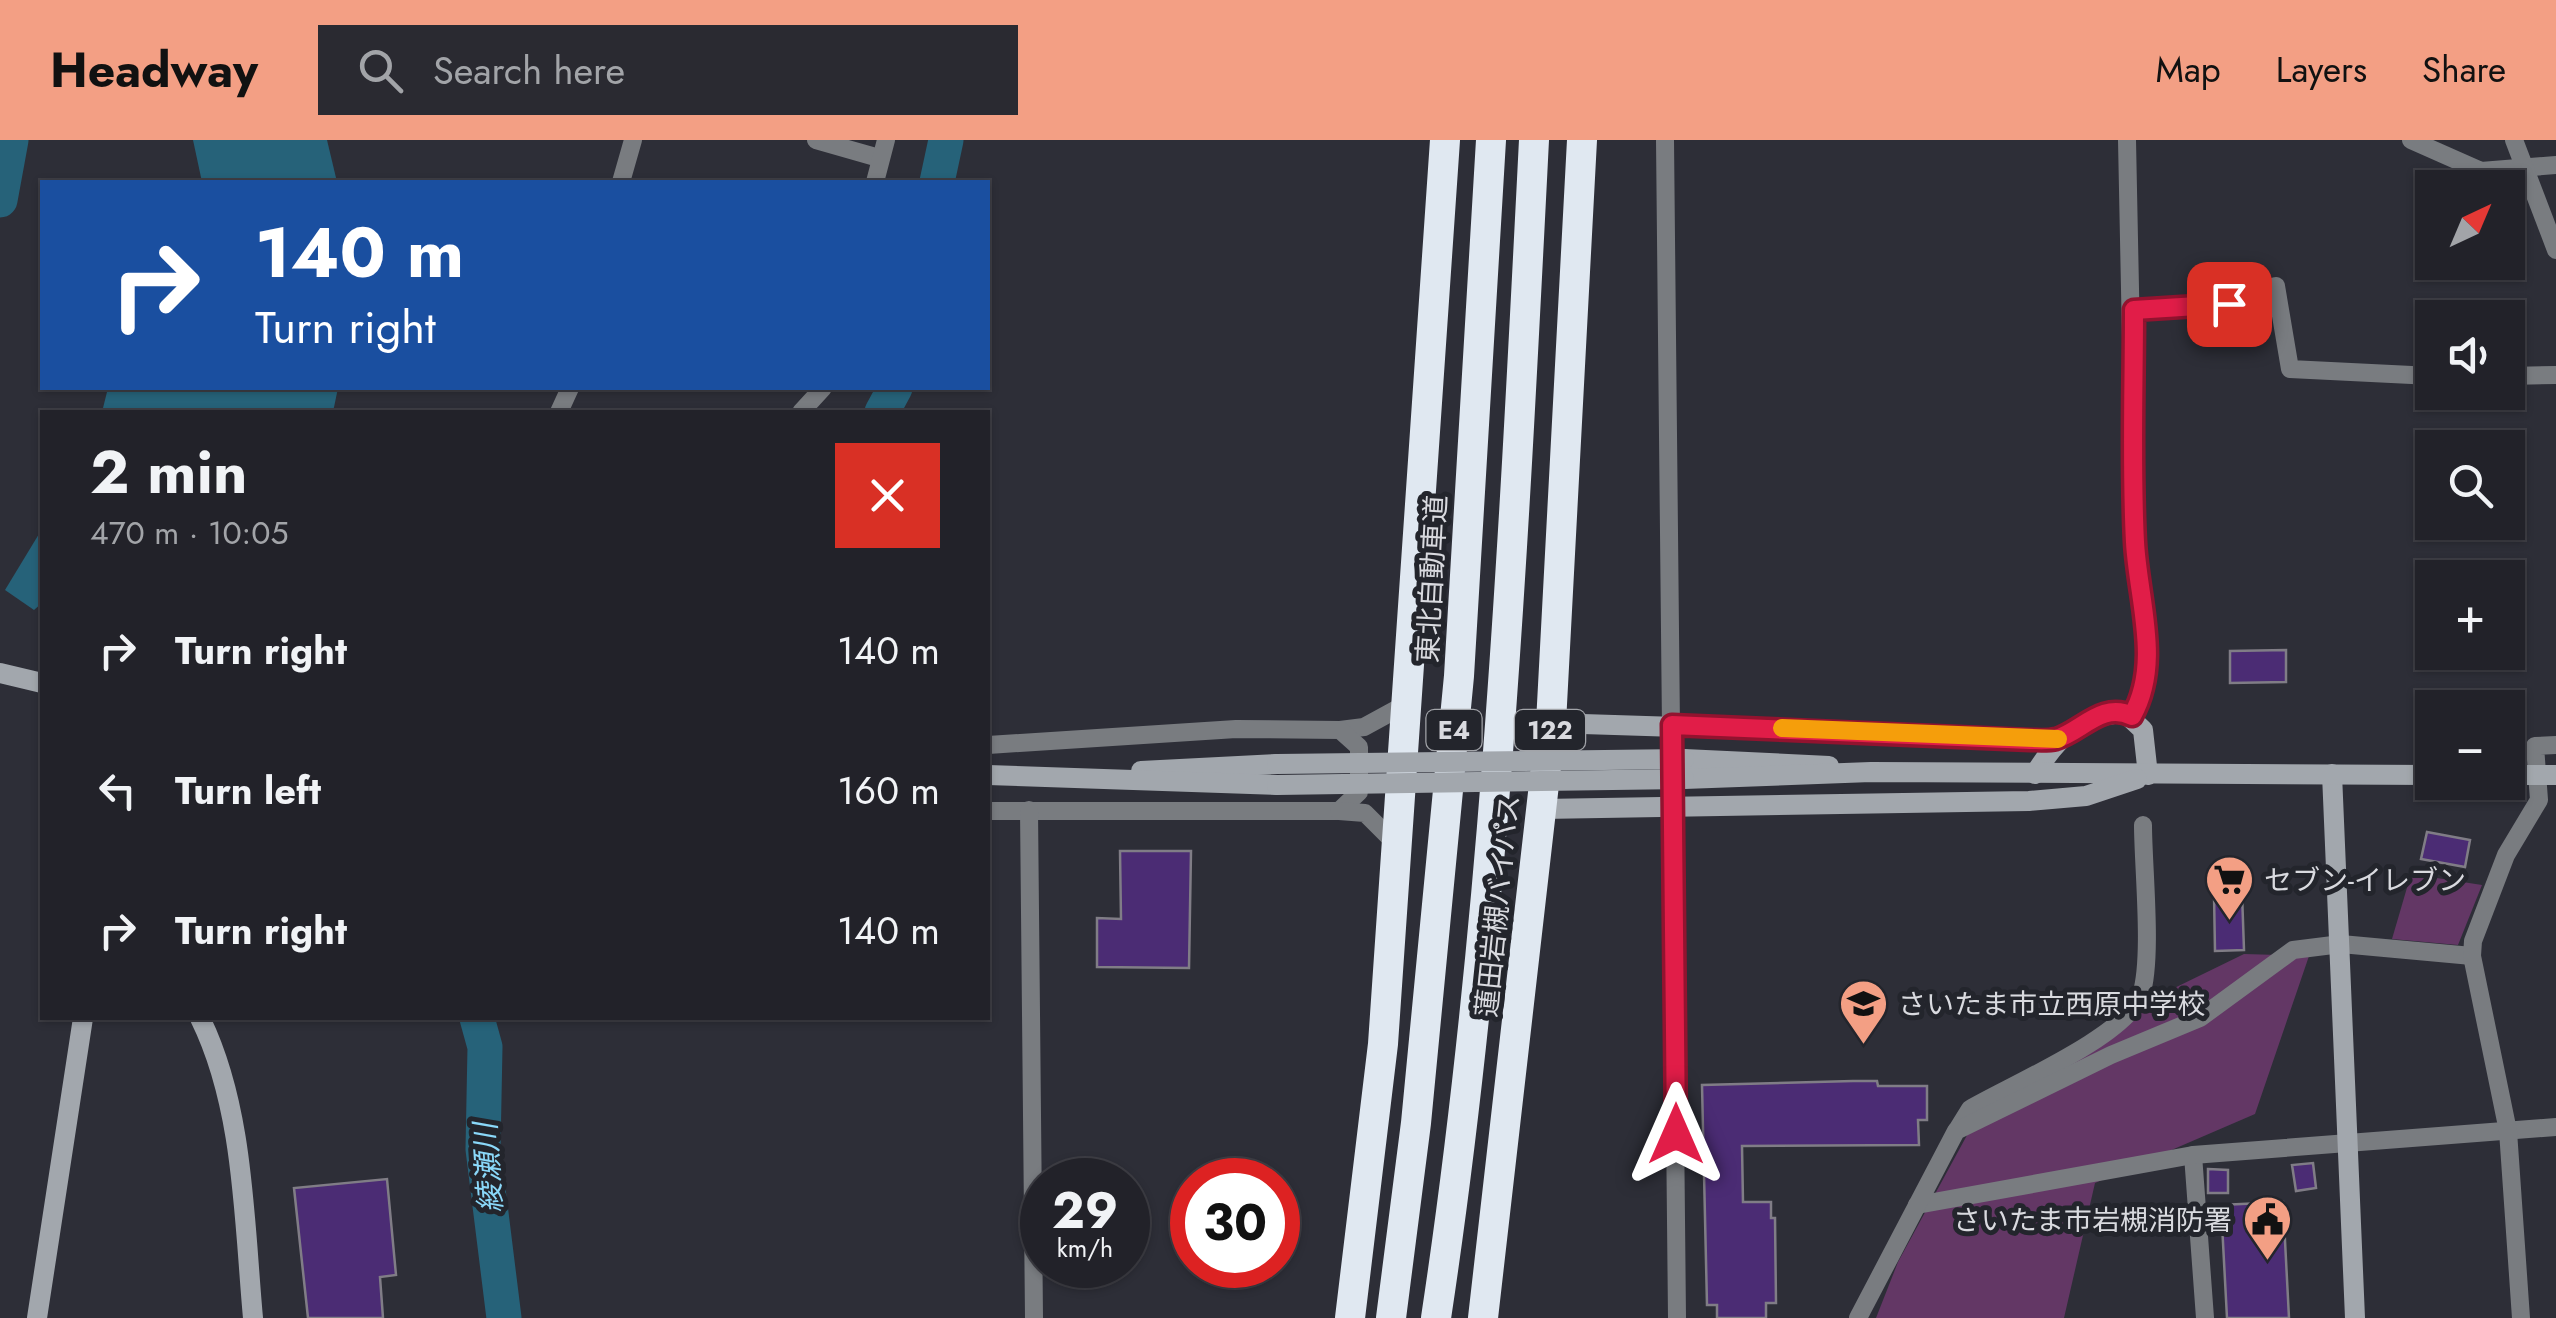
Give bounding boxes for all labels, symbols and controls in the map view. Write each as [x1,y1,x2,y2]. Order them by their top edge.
search box [318,25,1018,115]
text: Headway [50,36,258,105]
icon: search [353,43,408,98]
text: Search here [433,43,625,98]
text: Map [2156,45,2221,95]
text: Layers [2276,45,2367,95]
text: Share [2422,45,2506,95]
north arrow [2415,170,2525,280]
map controls [2415,170,2525,800]
text: 140 m [255,202,464,303]
icon: right [90,220,220,350]
pin [2187,262,2272,347]
icon: arrive [2202,277,2257,332]
text: Turn right [255,295,436,360]
button: sound [2415,300,2525,410]
text: 2 min [90,429,248,516]
button: search [2415,430,2525,540]
button: close [835,443,940,548]
street label: 東北自動車道 [1407,494,1457,664]
text: 470 m · 10:05 [90,510,288,556]
button: + [2415,560,2525,670]
icon: right [90,623,145,678]
text: Turn right [175,623,347,678]
text: 140 m [837,623,940,678]
button: − [2415,690,2525,800]
road number: E4 [1426,710,1482,750]
road number: 122 [1515,710,1585,750]
icon: left [90,763,145,818]
text: Turn left [175,763,321,818]
text: 160 m [837,763,940,818]
street label: 蓮田岩槻バイパス [1466,793,1530,1019]
supermarket icon: セブン-イレブン [2203,854,2255,922]
place label: セブン-イレブン [2264,860,2466,901]
icon: right [90,903,145,958]
text: Turn right [175,903,347,958]
text: 140 m [837,903,940,958]
school or university icon: さいたま市立西原中学校 [1837,978,1889,1046]
place label: さいたま市立西原中学校 [1898,984,2205,1025]
position arrow [1624,1082,1728,1186]
water label: 綾瀬川 [463,1119,513,1214]
speed limit sign: 30 [1170,1158,1300,1288]
text: 29 [1052,1174,1118,1247]
public building icon: さいたま市岩槻消防署 [2241,1194,2293,1262]
place label: さいたま市岩槻消防署 [1953,1200,2232,1241]
text: km/h [1057,1230,1113,1266]

